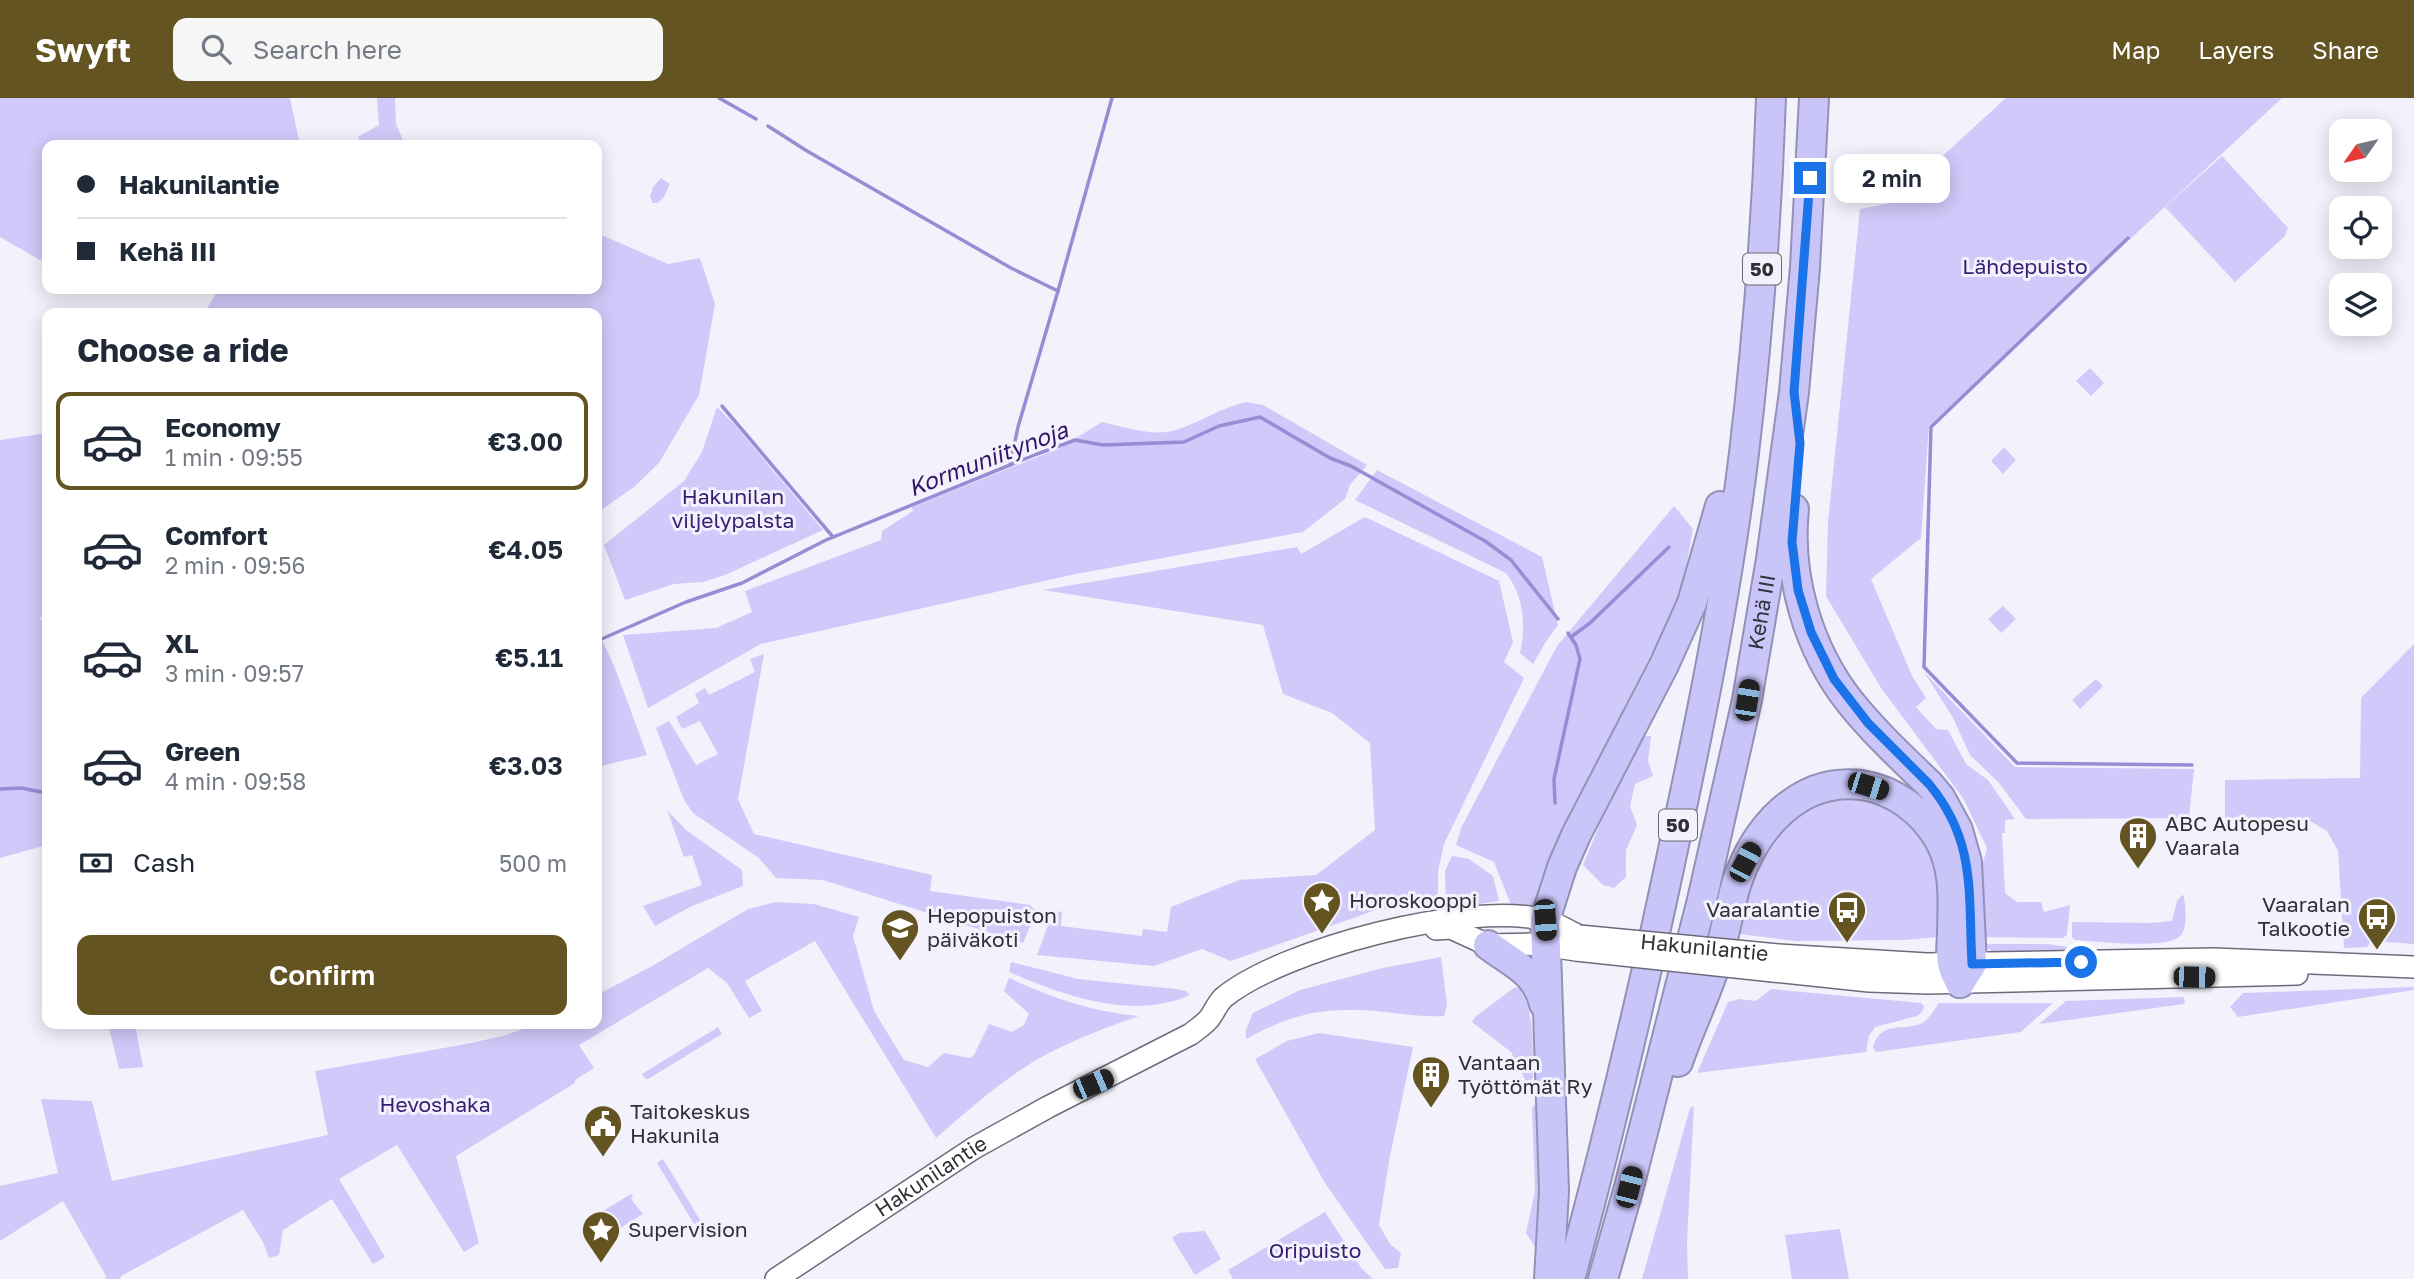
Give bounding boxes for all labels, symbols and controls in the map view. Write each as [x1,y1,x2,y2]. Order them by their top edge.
search box [173,18,663,81]
text: Swyft [35,30,131,69]
icon: search [197,30,235,68]
text: Search here [253,34,402,65]
text: Map [2111,35,2160,64]
text: Layers [2198,35,2274,64]
text: Share [2312,35,2379,64]
north arrow [2329,119,2392,182]
map controls [2329,119,2392,336]
callout: 2 min [1834,154,1950,202]
route end [1794,162,1826,194]
text: 2 min [1862,164,1922,192]
text: Hakunilantie [119,169,280,200]
button: locate [2329,196,2392,259]
text: Kehä III [119,236,217,267]
road number: 50 [1743,253,1781,284]
park label: Lähdepuisto [1962,253,2088,279]
button: layers [2329,273,2392,336]
text: Choose a ride [77,331,289,369]
icon: car [81,410,144,473]
text: Economy [165,412,281,443]
water label: Kormuniitynoja [904,414,1072,501]
text: €3.00 [488,426,563,457]
text: 1 min · 09:55 [165,443,303,471]
park label: Hakunilan viljelypalsta [672,483,794,533]
icon: car [81,518,144,581]
text: Comfort [165,520,268,551]
text: €4.05 [489,534,563,565]
text: 2 min · 09:56 [165,551,305,579]
street label: Kehä III [1742,572,1780,652]
icon: car [81,626,144,689]
text: XL [165,628,199,659]
text: €5.11 [495,642,563,673]
text: 3 min · 09:57 [165,659,304,687]
car [1734,678,1761,722]
icon: car [81,734,144,797]
text: Green [165,736,240,767]
text: €3.03 [489,750,563,781]
text: 4 min · 09:58 [165,767,306,795]
car [1845,770,1892,802]
road number: 50 [1659,810,1697,840]
place label: ABC Autopesu Vaarala [2165,810,2309,860]
building icon: ABC Autopesu Vaarala [2117,815,2159,870]
car [1726,839,1765,885]
icon: cash [77,844,115,882]
text: Cash [133,847,195,878]
text: 500 m [499,849,567,877]
place icon: Horoskooppi [1301,880,1343,935]
place label: Horoskooppi [1349,887,1477,913]
bus stop icon: Vaaralantie [1826,889,1868,944]
place label: Vaaralan Talkootie [2257,891,2350,941]
place label: Vaaralantie [1706,896,1820,922]
bus stop icon: Vaaralan Talkootie [2356,896,2398,951]
car [1534,898,1557,942]
place label: Hepopuiston päiväkoti [927,902,1057,952]
school or university icon: Hepopuiston päiväkoti [879,907,921,962]
street label: Hakunilantie [1639,928,1770,966]
button: Confirm [77,935,567,1015]
route start [2065,946,2097,978]
car [2173,966,2216,988]
place label: Vantaan Työttömät Ry [1458,1049,1593,1099]
building icon: Vantaan Työttömät Ry [1410,1054,1452,1109]
car [1070,1066,1117,1102]
park label: Hevoshaka [379,1091,491,1117]
place label: Taitokeskus Hakunila [630,1098,750,1148]
public building icon: Taitokeskus Hakunila [582,1103,624,1158]
street label: Hakunilantie [870,1130,991,1222]
car [1614,1164,1645,1210]
place icon: Supervision [580,1209,622,1264]
place label: Supervision [628,1216,748,1242]
park label: Oripuisto [1269,1237,1361,1263]

